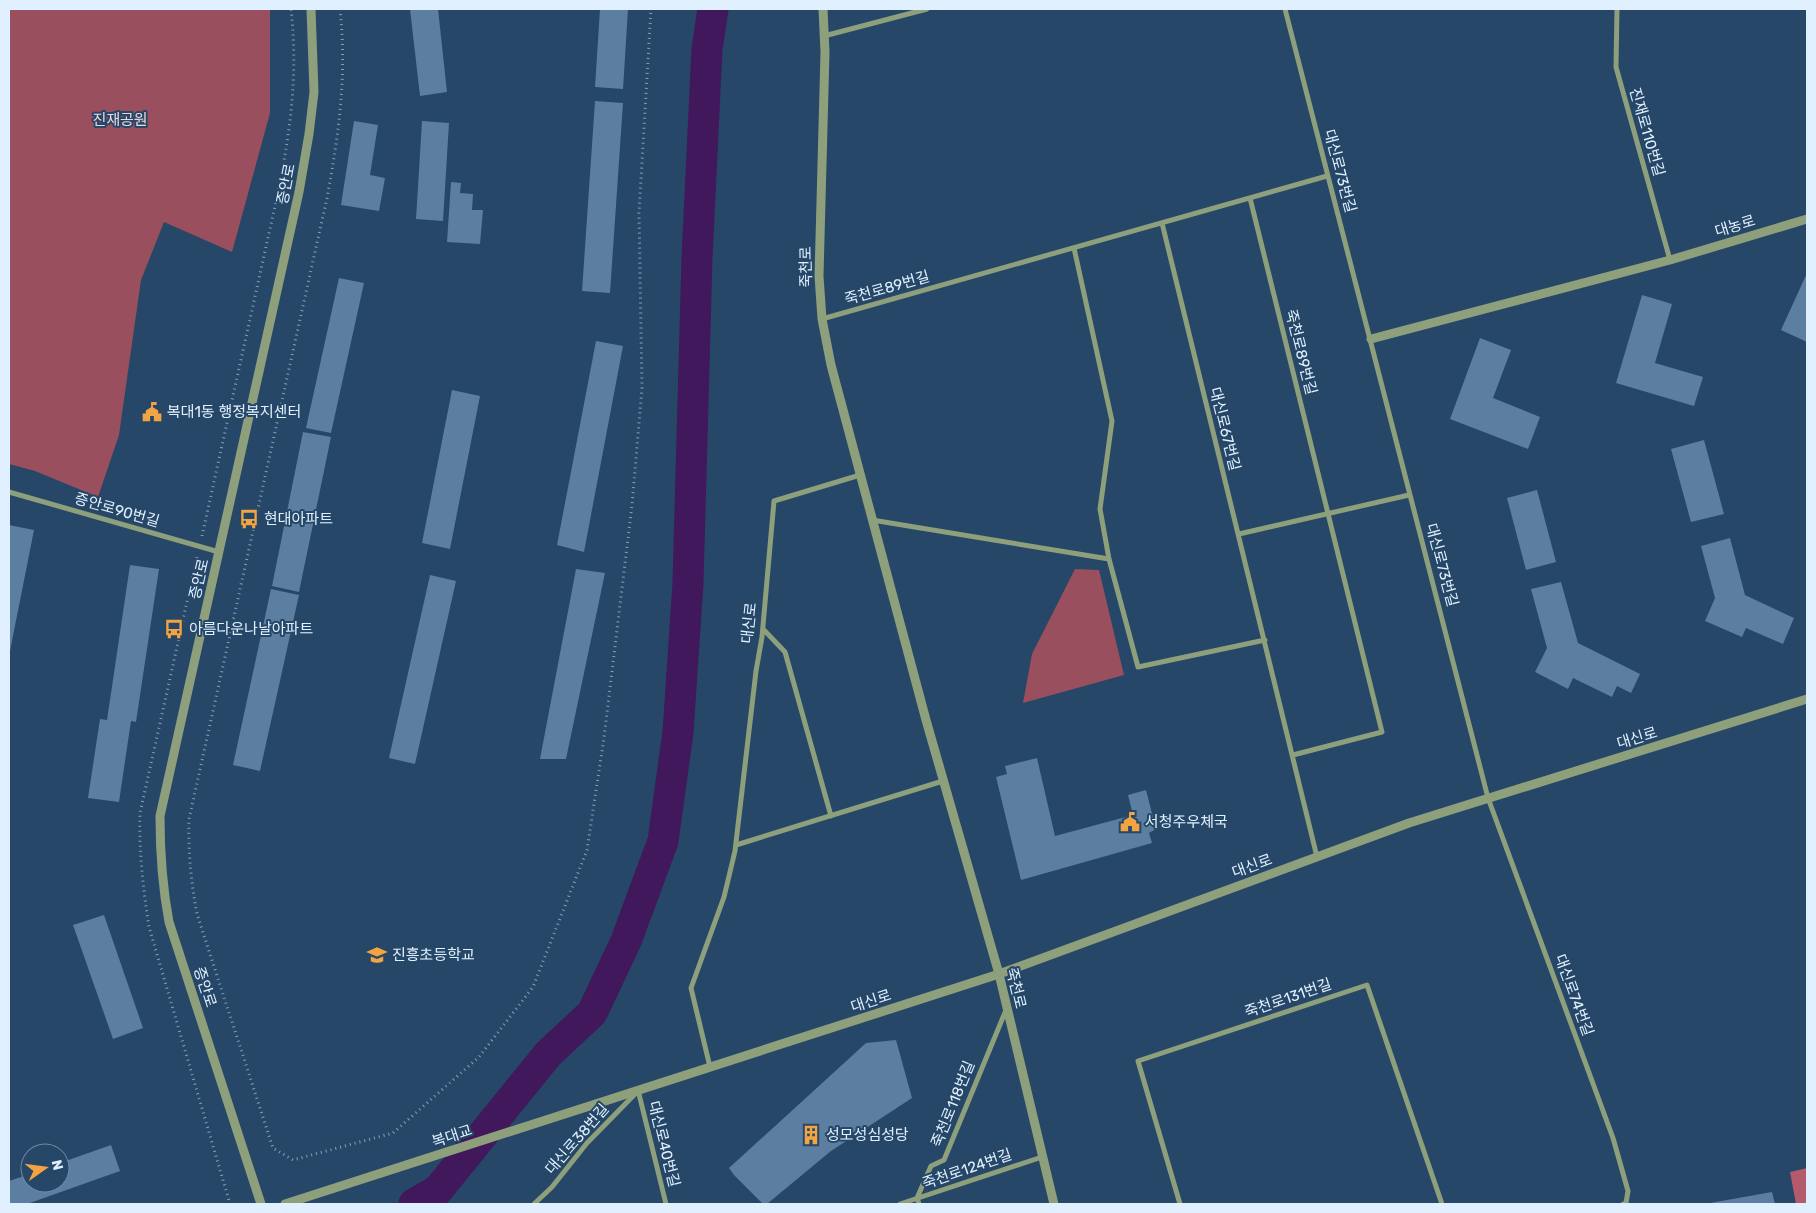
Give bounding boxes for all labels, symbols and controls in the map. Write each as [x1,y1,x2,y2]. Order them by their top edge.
street label: 진재로110번길 [1626,86,1668,178]
park label: 진재공원 [92,111,148,129]
street label: 대신로73번길 [1320,127,1360,215]
street label: 증안로 [273,162,299,206]
street label: 대농로 [1713,211,1757,241]
street label: 죽천로 [797,246,815,288]
street label: 죽천로89번길 [842,267,932,309]
street label: 죽천로89번길 [1282,307,1320,397]
street label: 대신로67번길 [1206,385,1244,473]
public building icon: 복대1동 행정복지센터 [141,401,163,423]
place label: 복대1동 행정복지센터 [167,403,301,421]
street label: 증안로90번길 [73,489,161,531]
bus stop icon: 현대아파트 [238,508,260,530]
place label: 현대아파트 [264,510,333,528]
street label: 대신로73번길 [1422,521,1462,609]
street label: 증안로 [186,557,212,601]
street label: 대신로 [738,601,760,645]
bus stop icon: 아름다운나날아파트 [163,618,185,640]
place label: 아름다운나날아파트 [189,620,313,638]
street label: 대신로 [1615,723,1659,753]
public building icon: 서청주우체국 [1119,811,1141,833]
place label: 서청주우체국 [1145,813,1228,831]
street label: 대신로 [1229,850,1275,882]
school or university icon: 진흥초등학교 [366,944,388,966]
place label: 진흥초등학교 [392,946,475,964]
street label: 대신로74번길 [1551,952,1597,1038]
street label: 증안로 [190,965,220,1009]
street label: 죽천로 [1002,966,1030,1010]
street label: 죽천로131번길 [1242,975,1334,1021]
street label: 대신로 [849,986,893,1016]
street label: 죽천로118번길 [928,1058,978,1150]
street label: 대신로40번길 [645,1099,683,1189]
street label: 대신로38번길 [541,1100,613,1178]
street label: 복대교 [430,1121,474,1151]
building icon: 성모성심성당 [800,1124,822,1146]
place label: 성모성심성당 [826,1126,909,1144]
north arrow [20,1143,70,1193]
street label: 죽천로124번길 [920,1145,1014,1193]
text: N [48,1158,67,1172]

